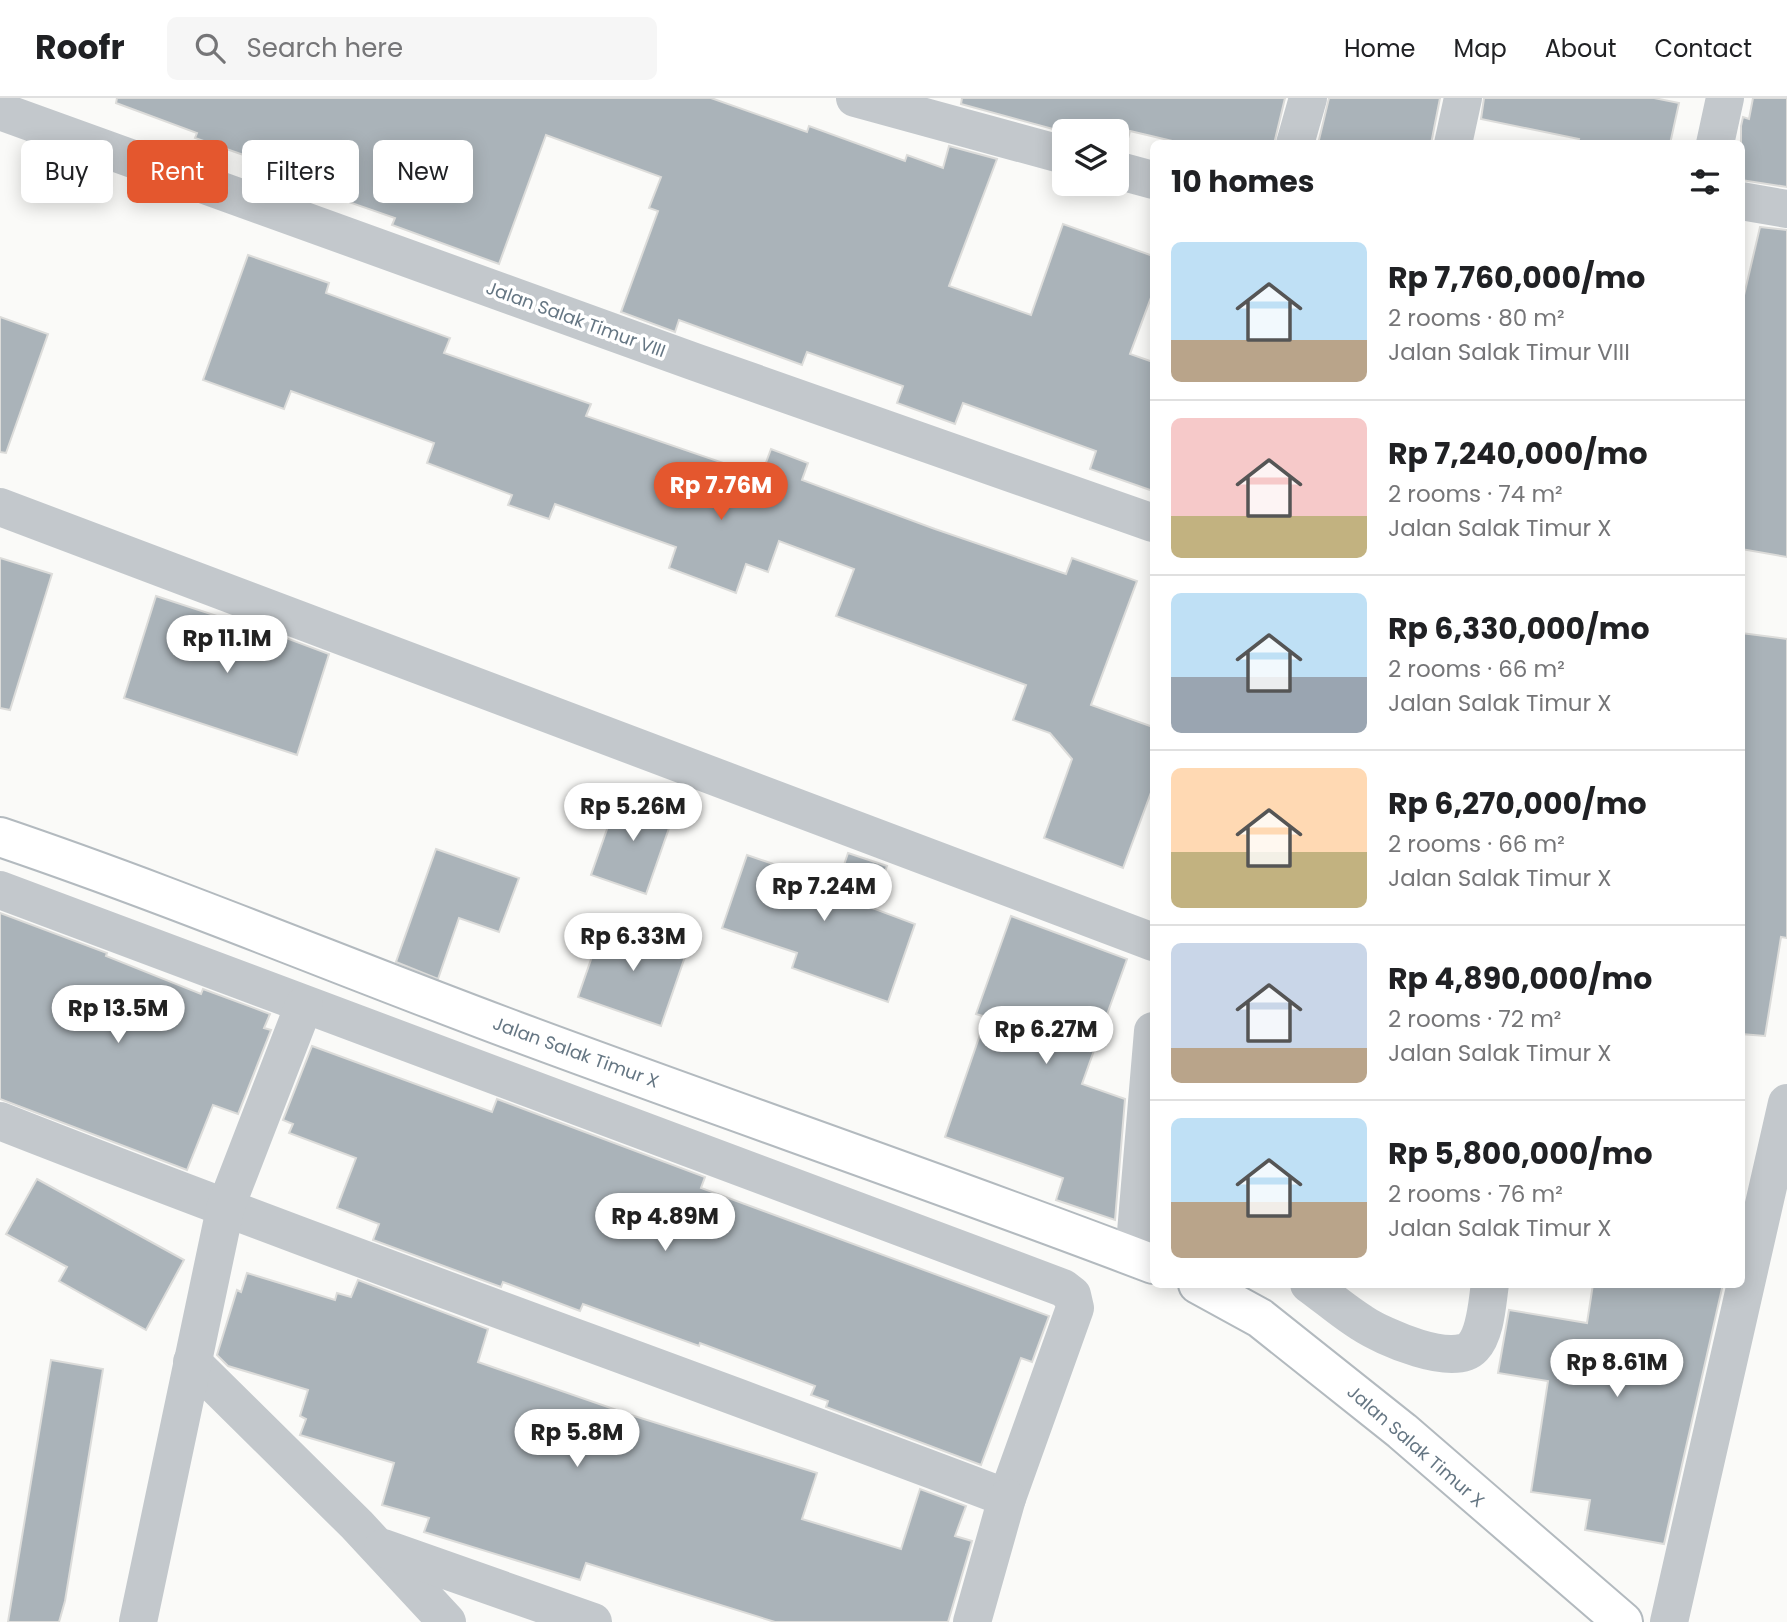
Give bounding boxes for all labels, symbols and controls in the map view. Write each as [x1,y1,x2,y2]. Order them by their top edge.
search box [167,17,657,80]
text: Roofr [35,24,125,71]
icon: search [191,29,229,67]
text: Search here [247,30,403,66]
text: Home [1344,32,1416,65]
text: Map [1454,32,1507,65]
text: About [1545,32,1616,65]
text: Contact [1654,32,1752,65]
map controls [1052,119,1129,196]
button: layers [1052,119,1129,196]
chip: Buy [21,140,113,203]
chip: Rent [127,140,228,203]
chip: Filters [242,140,359,203]
chip: New [373,140,473,203]
text: 10 homes [1171,160,1315,203]
icon: filters [1686,163,1724,201]
text: Rp 7,760,000/mo [1388,256,1645,299]
icon: home [1227,270,1311,354]
street label: Jalan Salak Timur VIII [483,275,669,363]
text: 2 rooms · 80 m² [1388,302,1565,334]
text: Jalan Salak Timur VIII [1388,336,1630,368]
text: Rp 7,240,000/mo [1388,432,1648,475]
icon: home [1227,446,1311,530]
pin: Rp 7.76M [649,462,793,522]
text: Rp 7.76M [670,469,772,501]
text: 2 rooms · 74 m² [1388,478,1563,510]
text: Jalan Salak Timur X [1388,512,1612,544]
text: Rp 6,330,000/mo [1388,607,1650,650]
pin: Rp 11.1M [155,616,299,675]
icon: home [1227,621,1311,705]
text: Rp 11.1M [182,622,272,654]
text: 2 rooms · 66 m² [1388,653,1565,685]
text: Jalan Salak Timur X [1388,687,1612,719]
text: Rp 6,270,000/mo [1388,782,1647,825]
pin: Rp 5.26M [561,784,705,843]
text: Rp 5.26M [580,790,686,822]
icon: home [1227,796,1311,880]
text: 2 rooms · 66 m² [1388,828,1565,860]
text: Jalan Salak Timur X [1388,862,1612,894]
pin: Rp 7.24M [752,864,896,923]
text: Rp 7.24M [772,870,876,902]
pin: Rp 6.33M [561,914,705,973]
text: Rp 6.33M [580,920,686,952]
text: Rp 4,890,000/mo [1388,957,1652,1000]
icon: home [1227,971,1311,1055]
pin: Rp 13.5M [46,986,190,1045]
text: Rp 13.5M [68,992,168,1024]
text: 2 rooms · 72 m² [1388,1003,1561,1035]
pin: Rp 6.27M [974,1006,1118,1066]
street label: Jalan Salak Timur X [490,1010,662,1094]
text: Rp 6.27M [994,1013,1098,1045]
text: Jalan Salak Timur X [1388,1037,1612,1069]
text: Rp 5,800,000/mo [1388,1132,1653,1175]
icon: home [1227,1146,1311,1230]
text: 2 rooms · 76 m² [1388,1178,1563,1210]
pin: Rp 4.89M [593,1194,737,1253]
text: Rp 4.89M [611,1200,719,1232]
text: Jalan Salak Timur X [1388,1212,1612,1244]
pin: Rp 8.61M [1545,1340,1689,1399]
text: Rp 8.61M [1566,1346,1668,1378]
street label: Jalan Salak Timur X [1342,1379,1490,1513]
pin: Rp 5.8M [512,1410,642,1469]
text: Rp 5.8M [531,1416,623,1448]

